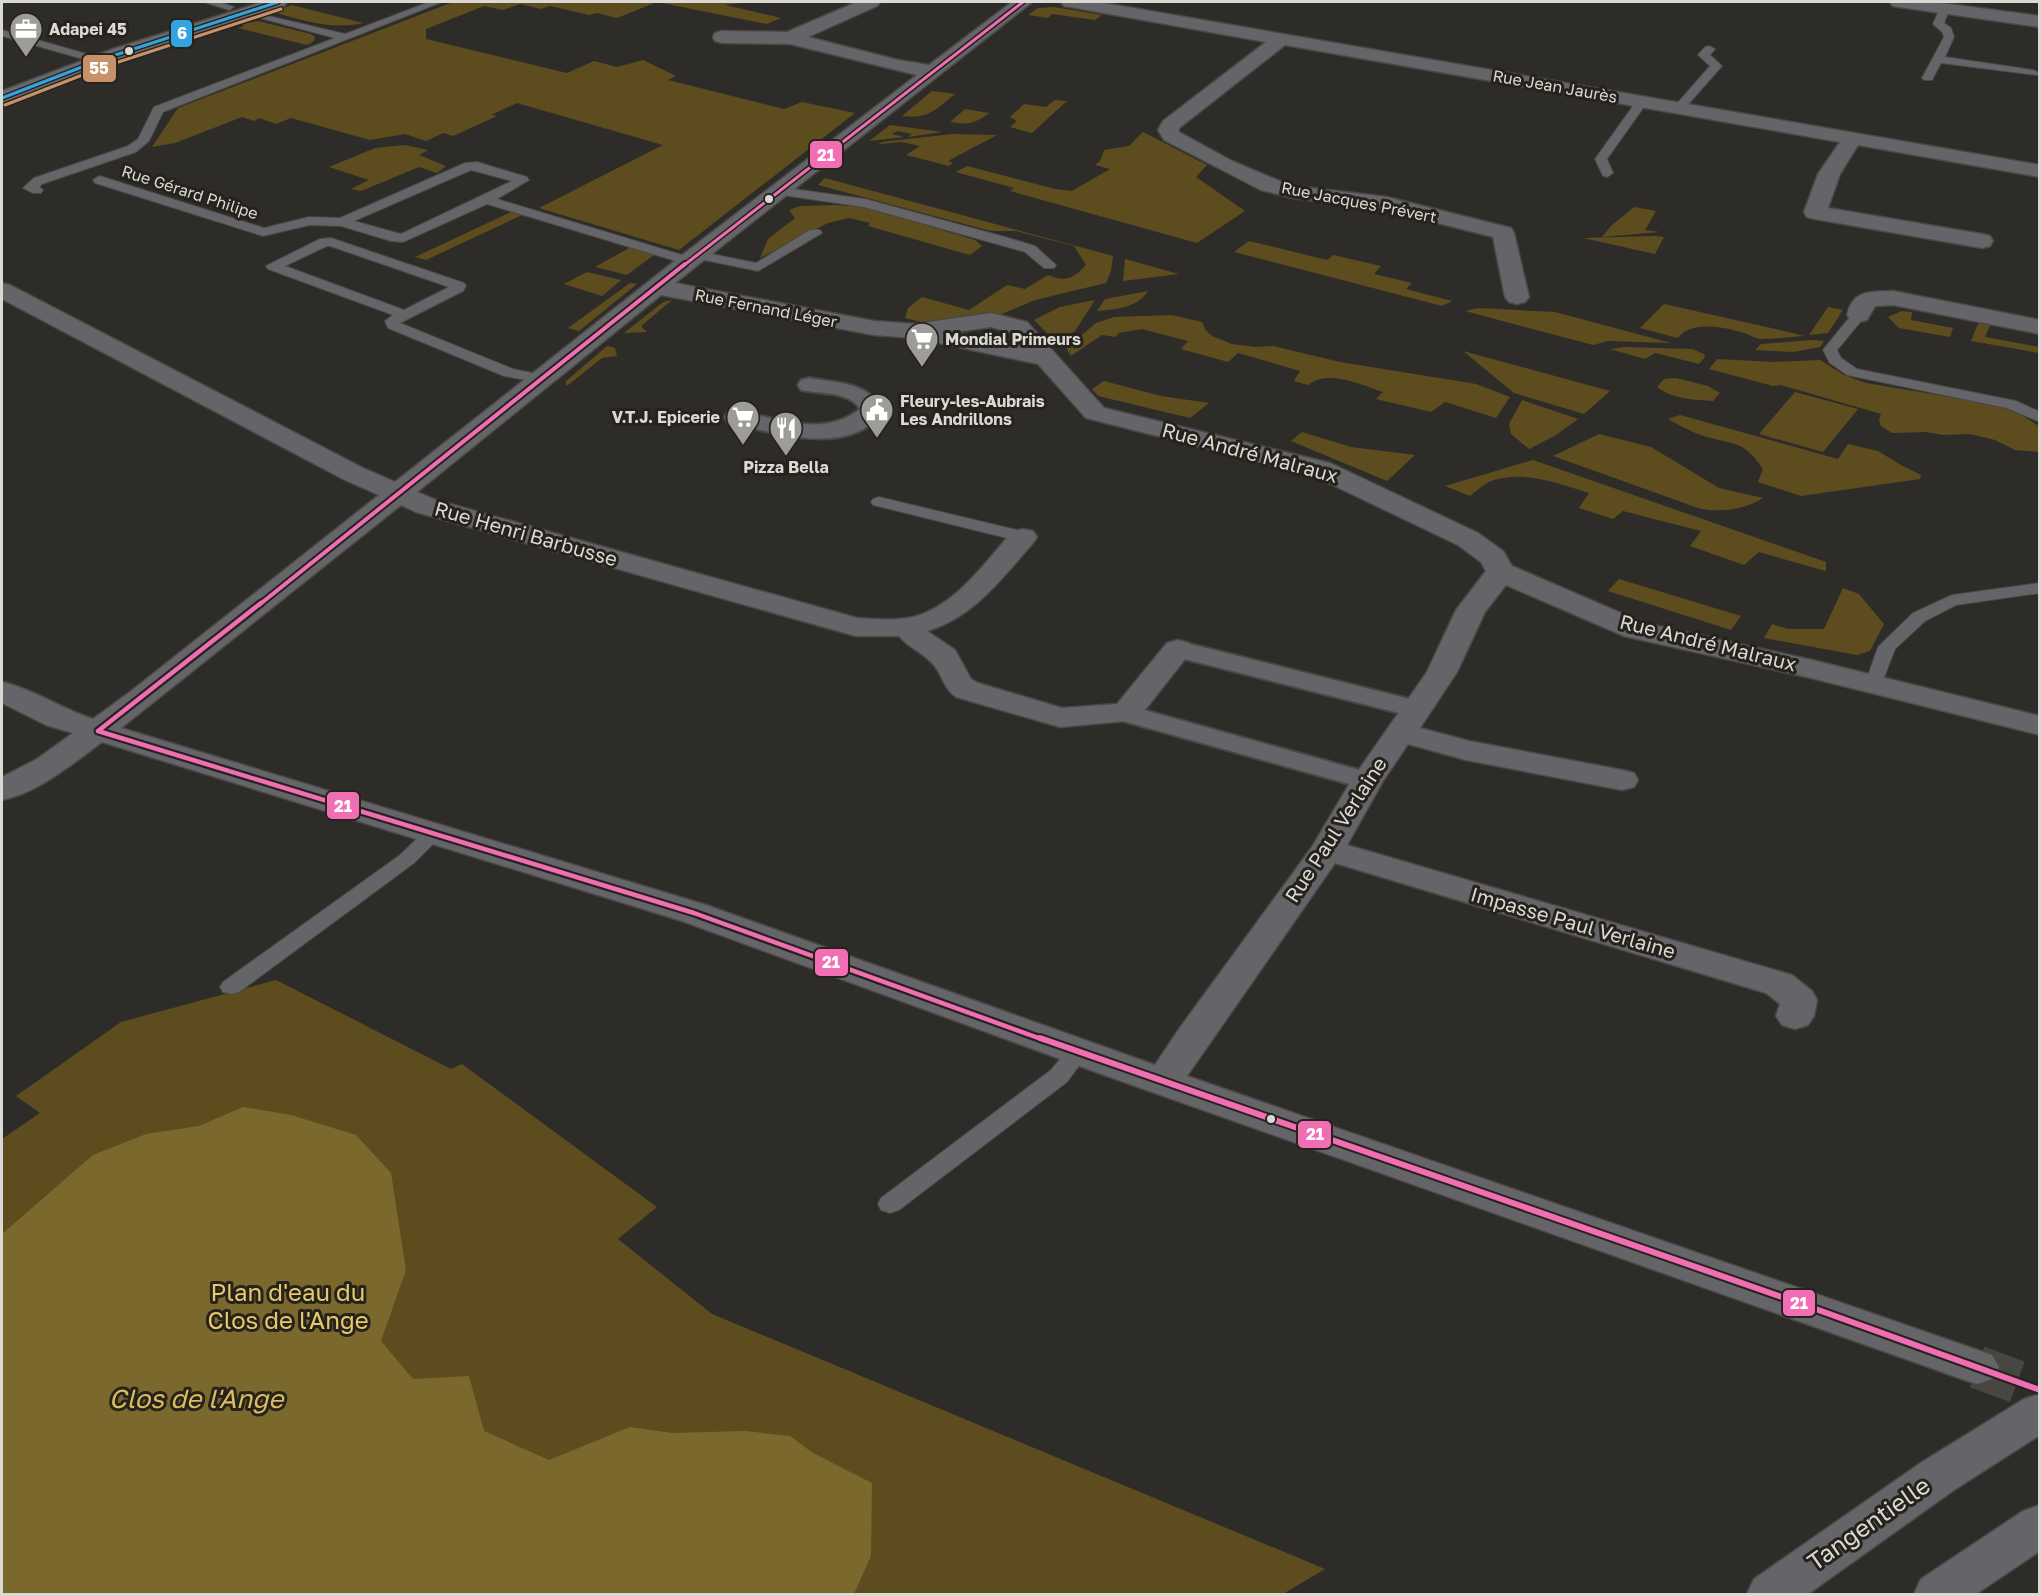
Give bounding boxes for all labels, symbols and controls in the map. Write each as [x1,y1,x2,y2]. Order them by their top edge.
office icon: Adapei 45 [8,11,44,58]
place label: Adapei 45 [49,19,127,39]
line badge: 6 [170,19,193,48]
text: 6 [177,23,187,43]
unlabelled marker [123,45,135,57]
line badge: 55 [82,54,117,83]
text: 55 [89,58,109,78]
street label: Rue Jean Jaurès [1491,65,1619,107]
line badge: 21 [809,140,843,169]
text: 21 [817,145,835,165]
street label: Rue Gérard Philipe [119,161,261,223]
street label: Rue Jacques Prévert [1280,177,1438,227]
unlabelled marker [763,193,775,205]
street label: Rue Fernand Léger [693,284,839,332]
supermarket icon: Mondial Primeurs [904,321,940,368]
place label: Mondial Primeurs [945,329,1081,349]
place label: Fleury-les-Aubrais Les Andrillons [900,391,1045,429]
public building icon: Fleury-les-Aubrais Les Andrillons [859,392,895,439]
supermarket icon: V.T.J. Epicerie [725,399,761,446]
place label: V.T.J. Epicerie [612,407,720,427]
restaurant icon: Pizza Bella [768,410,804,457]
street label: Rue André Malraux [1160,417,1341,487]
place label: Pizza Bella [743,457,829,477]
street label: Rue Henri Barbusse [432,495,620,571]
street label: Rue André Malraux [1618,608,1799,676]
street label: Rue Paul Verlaine [1279,752,1391,907]
line badge: 21 [326,791,360,820]
text: 21 [334,796,352,816]
street label: Impasse Paul Verlaine [1468,881,1678,963]
line badge: 21 [814,948,849,977]
text: 21 [822,952,840,972]
unlabelled marker [1265,1113,1277,1125]
line badge: 21 [1297,1120,1332,1149]
text: 21 [1306,1124,1324,1144]
park label: Plan d'eau du Clos de l'Ange [207,1277,369,1334]
line badge: 21 [1782,1289,1816,1317]
text: 21 [1790,1293,1808,1313]
water label: Clos de l'Ange [109,1383,285,1414]
street label: Tangentielle [1801,1470,1935,1576]

